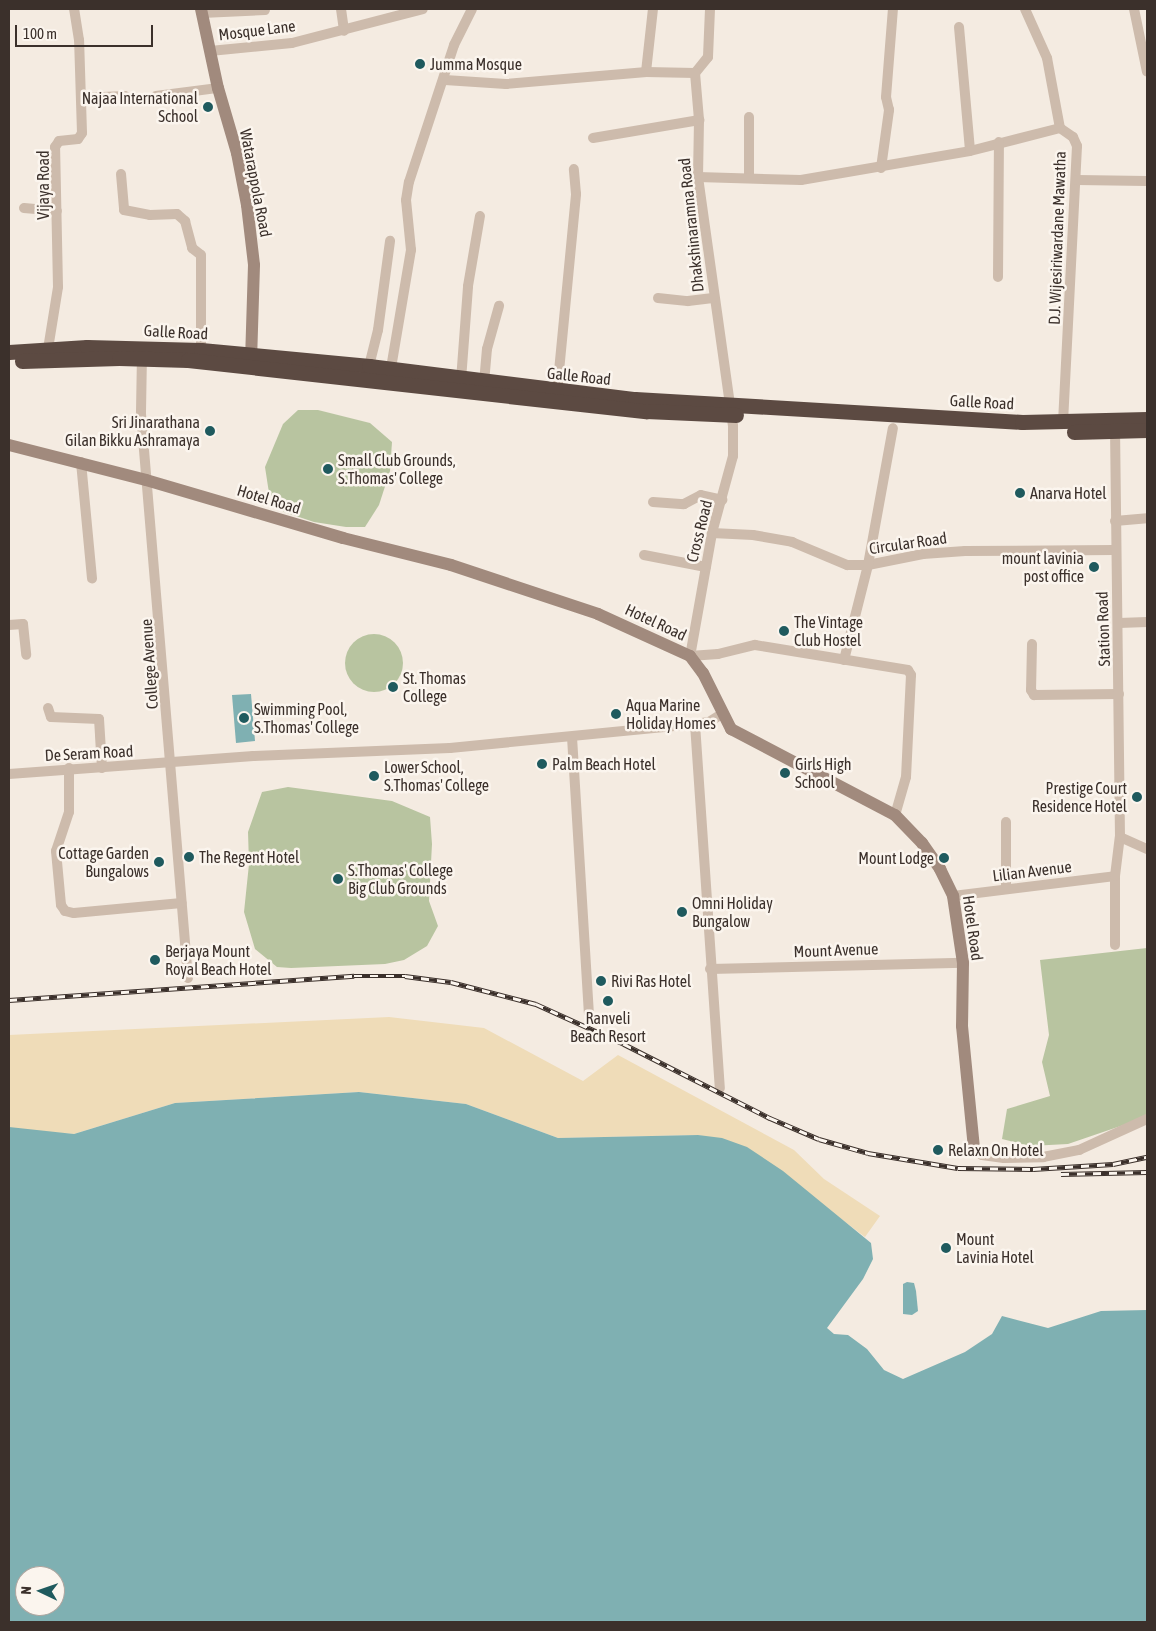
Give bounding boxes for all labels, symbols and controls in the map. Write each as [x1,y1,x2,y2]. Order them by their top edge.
scale bar [18,15,155,47]
street label: Mosque Lane [217,16,297,44]
text: 100 m [23,25,57,42]
place label: Jumma Mosque [430,54,522,74]
marker: Jumma Mosque [414,58,426,70]
place label: Najaa International School [82,88,198,126]
marker: Najaa International School [202,101,214,113]
street label: Watarappola Road [236,127,276,239]
street label: Vijaya Road [33,150,53,220]
street label: D.J. Wijesiriwardane Mawatha [1044,151,1070,325]
street label: Dhakshinaramna Road [674,157,708,293]
street label: Galle Road [143,321,209,343]
street label: Galle Road [546,363,612,389]
street label: Galle Road [949,391,1015,413]
place label: Sri Jinarathana Gilan Bikku Ashramaya [65,412,200,450]
marker: Sri Jinarathana Gilan Bikku Ashramaya [204,425,216,437]
place label: Small Club Grounds, S.Thomas' College [338,450,456,488]
marker: Small Club Grounds, S.Thomas' College [322,463,334,475]
street label: Hotel Road [235,480,303,518]
place label: Anarva Hotel [1030,483,1107,503]
marker: Anarva Hotel [1014,487,1026,499]
street label: Cross Road [682,498,716,564]
street label: Circular Road [868,528,948,558]
place label: mount lavinia post office [1002,548,1084,586]
marker: mount lavinia post office [1088,561,1100,573]
street label: Station Road [1092,591,1114,667]
street label: Hotel Road [622,599,690,645]
place label: The Vintage Club Hostel [794,612,863,650]
street label: College Avenue [136,618,162,710]
marker: The Vintage Club Hostel [778,625,790,637]
place label: St. Thomas College [403,668,466,706]
marker: St. Thomas College [387,681,399,693]
place label: Aqua Marine Holiday Homes [626,695,716,733]
place label: Swimming Pool, S.Thomas' College [254,699,359,737]
marker: Aqua Marine Holiday Homes [610,708,622,720]
marker: Swimming Pool, S.Thomas' College [238,712,250,724]
street label: De Seram Road [44,741,134,765]
place label: Palm Beach Hotel [552,754,656,774]
place label: Girls High School [795,754,852,792]
place label: Lower School, S.Thomas' College [384,757,489,795]
marker: Palm Beach Hotel [536,758,548,770]
marker: Girls High School [779,767,791,779]
marker: Lower School, S.Thomas' College [368,770,380,782]
place label: Prestige Court Residence Hotel [1032,778,1127,816]
marker: Prestige Court Residence Hotel [1131,791,1143,803]
place label: Cottage Garden Bungalows [58,843,149,881]
place label: The Regent Hotel [199,847,299,867]
place label: Mount Lodge [858,848,934,868]
marker: The Regent Hotel [183,851,195,863]
marker: Mount Lodge [938,852,950,864]
marker: Cottage Garden Bungalows [153,856,165,868]
street label: Lilian Avenue [991,857,1073,885]
place label: S.Thomas' College Big Club Grounds [348,860,453,898]
marker: S.Thomas' College Big Club Grounds [332,873,344,885]
place label: Omni Holiday Bungalow [692,893,773,931]
street label: Hotel Road [959,894,987,962]
marker: Omni Holiday Bungalow [676,906,688,918]
street label: Mount Avenue [793,939,879,961]
place label: Berjaya Mount Royal Beach Hotel [165,941,272,979]
marker: Berjaya Mount Royal Beach Hotel [149,954,161,966]
place label: Rivi Ras Hotel [611,971,691,991]
marker: Rivi Ras Hotel [595,975,607,987]
marker: Ranveli Beach Resort [602,995,614,1007]
place label: Ranveli Beach Resort [570,1008,646,1046]
place label: Relaxn On Hotel [948,1140,1043,1160]
marker: Relaxn On Hotel [932,1144,944,1156]
place label: Mount Lavinia Hotel [956,1229,1034,1267]
marker: Mount Lavinia Hotel [940,1242,952,1254]
north arrow [15,1566,65,1616]
text: N [18,1586,34,1595]

